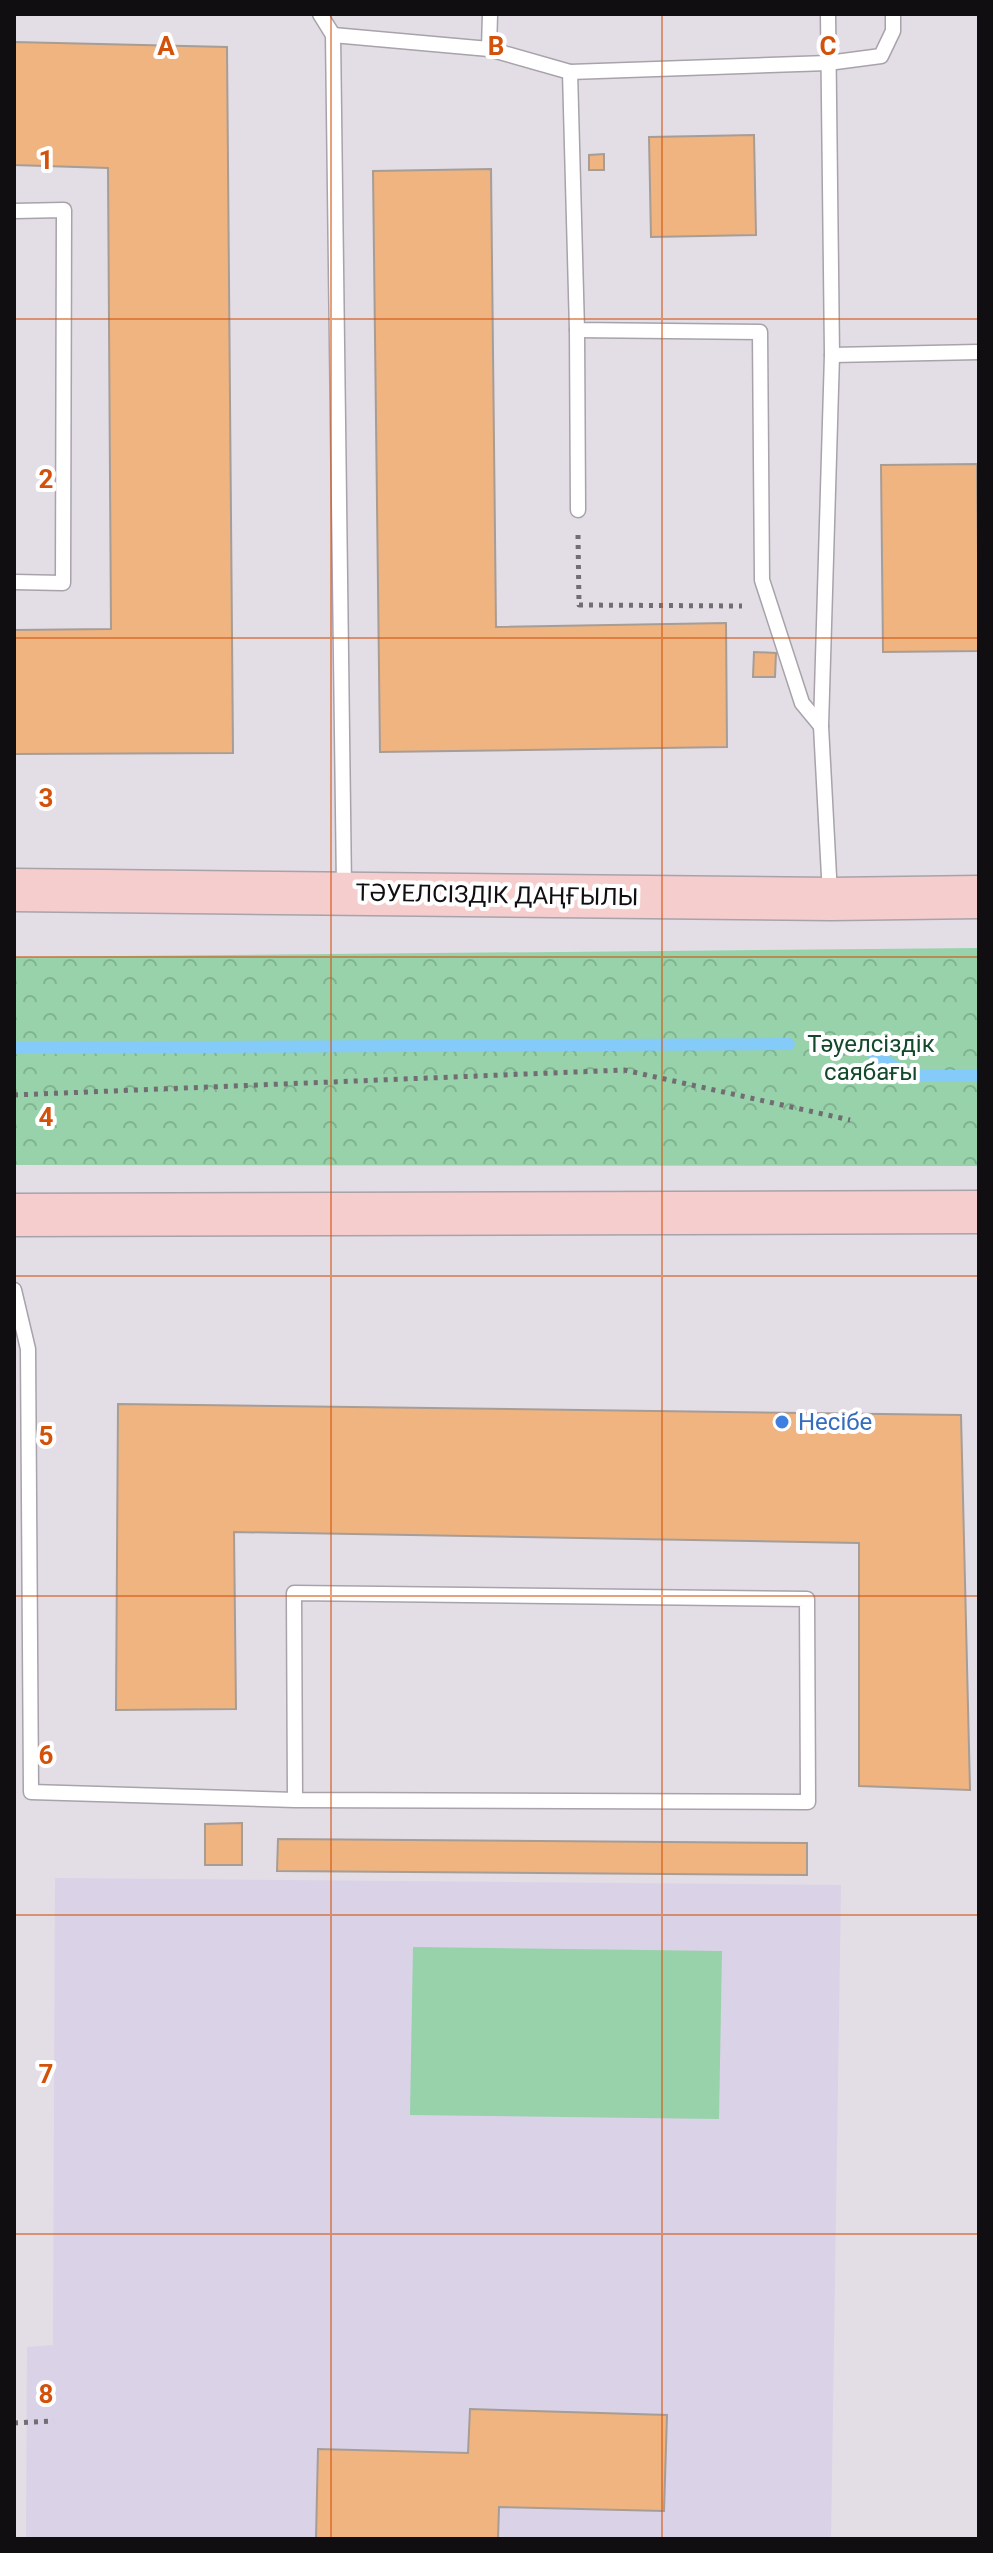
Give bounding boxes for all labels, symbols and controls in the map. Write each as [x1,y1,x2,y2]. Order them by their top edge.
text: A [157,31,175,61]
text: B [488,31,504,61]
text: C [819,31,837,61]
text: 1 [39,145,53,175]
text: 2 [39,464,53,494]
text: 3 [39,783,53,813]
street label: ТӘУЕЛСІЗДІК ДАҢҒЫЛЫ [355,879,639,911]
park label: Тәуелсіздік саябағы [807,1030,935,1086]
text: 4 [39,1102,54,1132]
place label: Несiбе [798,1408,872,1436]
marker: Несiбе [773,1413,791,1431]
text: 5 [39,1421,53,1451]
text: 6 [39,1740,54,1770]
text: 7 [39,2059,53,2089]
text: 8 [39,2379,53,2409]

